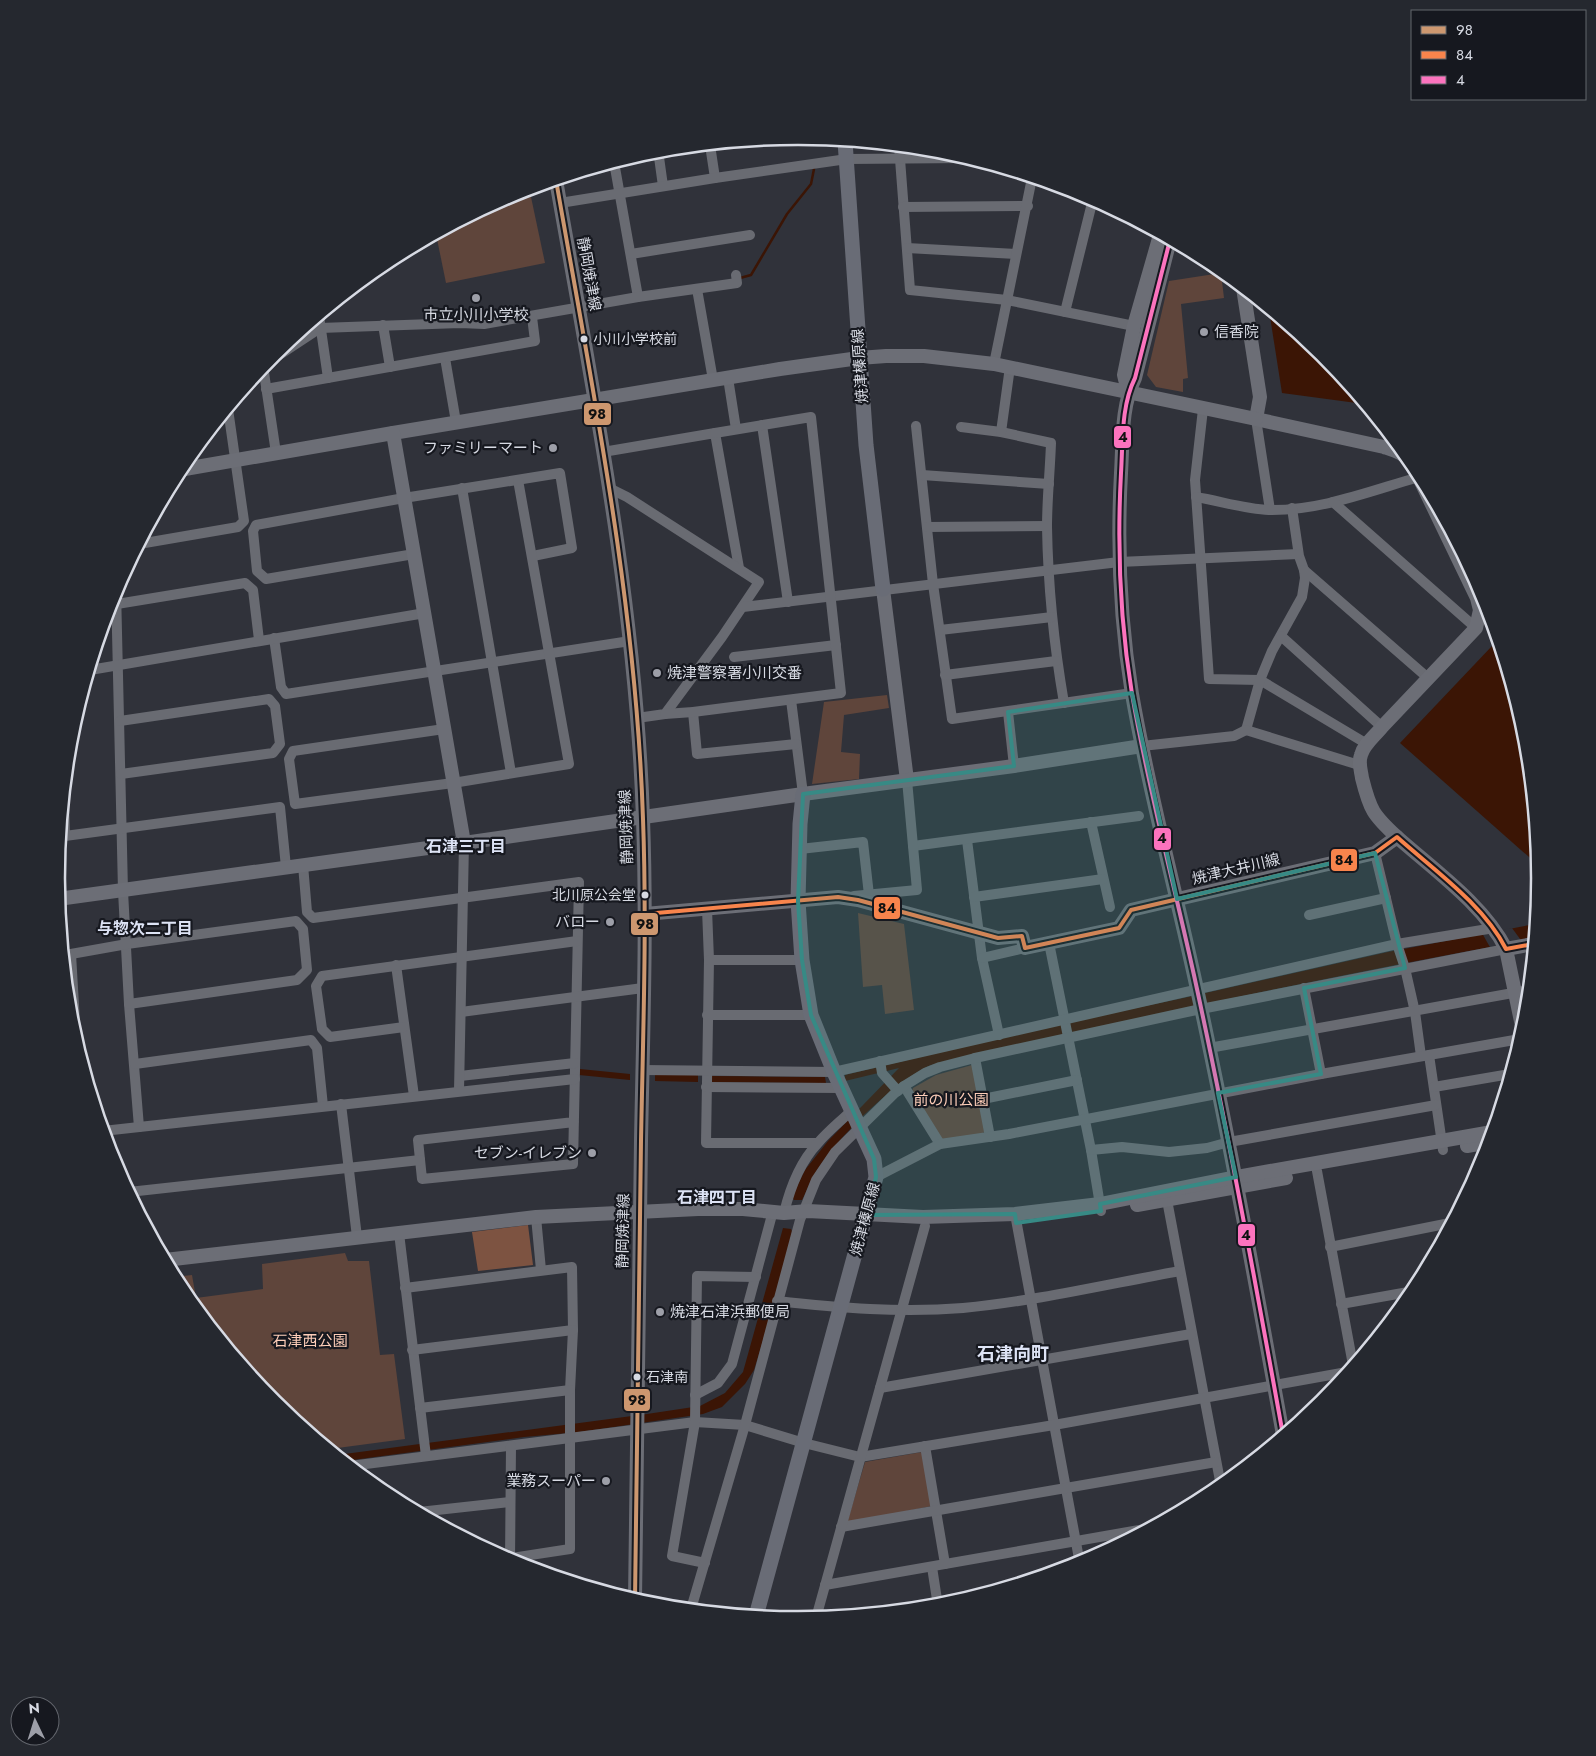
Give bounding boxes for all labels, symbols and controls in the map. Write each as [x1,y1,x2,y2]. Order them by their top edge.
legend [1411,10,1586,100]
text: 98 [1456,19,1473,41]
text: 84 [1456,44,1473,66]
text: 4 [1456,69,1465,91]
street label: 静岡焼津線 [572,235,606,313]
marker: 市立小川小学校 [470,292,482,304]
place label: 市立小川小学校 [423,304,529,326]
place label: 信香院 [1214,321,1259,343]
marker: 信香院 [1198,326,1210,338]
street label: 焼津榛原線 [846,328,874,404]
place label: 小川小学校前 [593,329,677,349]
marker: 小川小学校前 [579,334,589,344]
line badge: 98 [583,402,612,426]
text: 98 [588,404,606,424]
line badge: 4 [1113,425,1132,449]
text: 4 [1118,427,1128,447]
place label: ファミリーマート [423,437,543,459]
marker: ファミリーマート [547,442,559,454]
place label: 焼津警察署小川交番 [667,662,802,684]
marker: 焼津警察署小川交番 [651,667,663,679]
street label: 静岡焼津線 [614,789,638,865]
line badge: 4 [1153,827,1172,851]
text: 4 [1157,828,1167,848]
district label: 石津三丁目 [426,835,506,858]
street label: 焼津大井川線 [1190,848,1282,890]
line badge: 84 [1330,848,1358,872]
text: 84 [1335,850,1353,870]
place label: 北川原公会堂 [552,885,636,905]
marker: 北川原公会堂 [640,890,650,900]
line badge: 84 [873,896,901,920]
text: 84 [878,898,896,918]
place label: バロー [555,911,600,933]
line badge: 98 [630,912,659,936]
text: 98 [636,914,654,934]
marker: バロー [604,916,616,928]
district label: 与惣次二丁目 [97,917,193,940]
park label: 前の川公園 [913,1089,989,1111]
place label: セブン-イレブン [474,1142,582,1164]
marker: セブン-イレブン [586,1147,598,1159]
street label: 焼津榛原線 [845,1180,885,1258]
district label: 石津四丁目 [677,1186,757,1209]
street label: 静岡焼津線 [611,1193,635,1269]
line badge: 4 [1237,1223,1256,1247]
text: 4 [1241,1225,1251,1245]
place label: 焼津石津浜郵便局 [670,1301,790,1323]
marker: 焼津石津浜郵便局 [654,1306,666,1318]
park label: 石津西公園 [272,1330,348,1352]
district label: 石津向町 [977,1341,1049,1367]
place label: 石津南 [646,1367,688,1387]
marker: 石津南 [632,1372,642,1382]
line badge: 98 [623,1388,651,1412]
text: 98 [628,1390,646,1410]
place label: 業務スーパー [506,1470,596,1492]
marker: 業務スーパー [600,1475,612,1487]
north arrow [10,1696,60,1746]
text: N [28,1698,40,1718]

